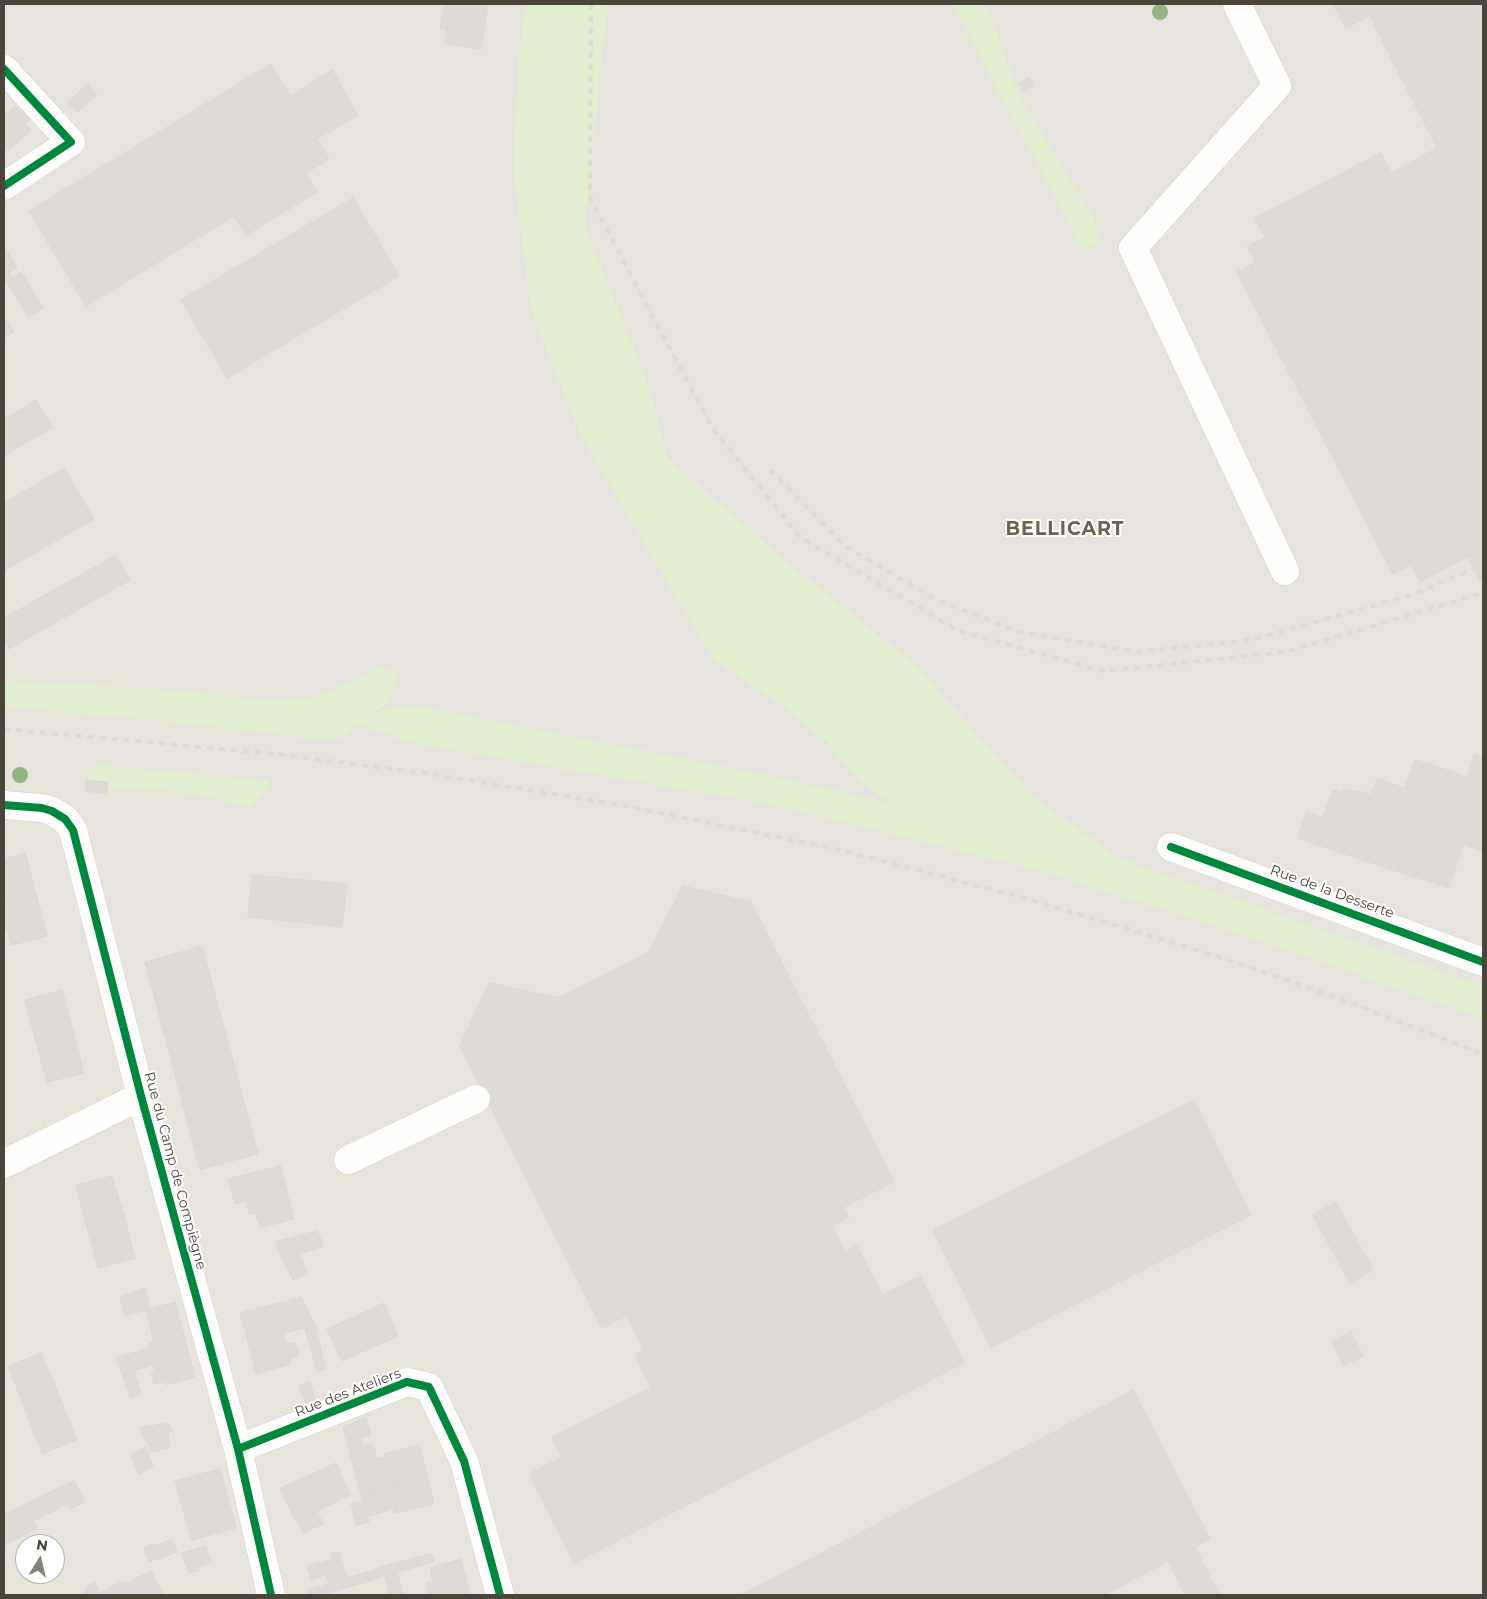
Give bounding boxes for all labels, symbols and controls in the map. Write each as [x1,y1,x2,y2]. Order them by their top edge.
district label: BELLICART [1004,518,1126,540]
street label: Rue de la Desserte [1268,862,1396,922]
street label: Rue du Camp de Compiègne [140,1070,210,1272]
street label: Rue des Ateliers [293,1365,403,1421]
north arrow [15,1534,65,1584]
text: N [35,1535,49,1555]

